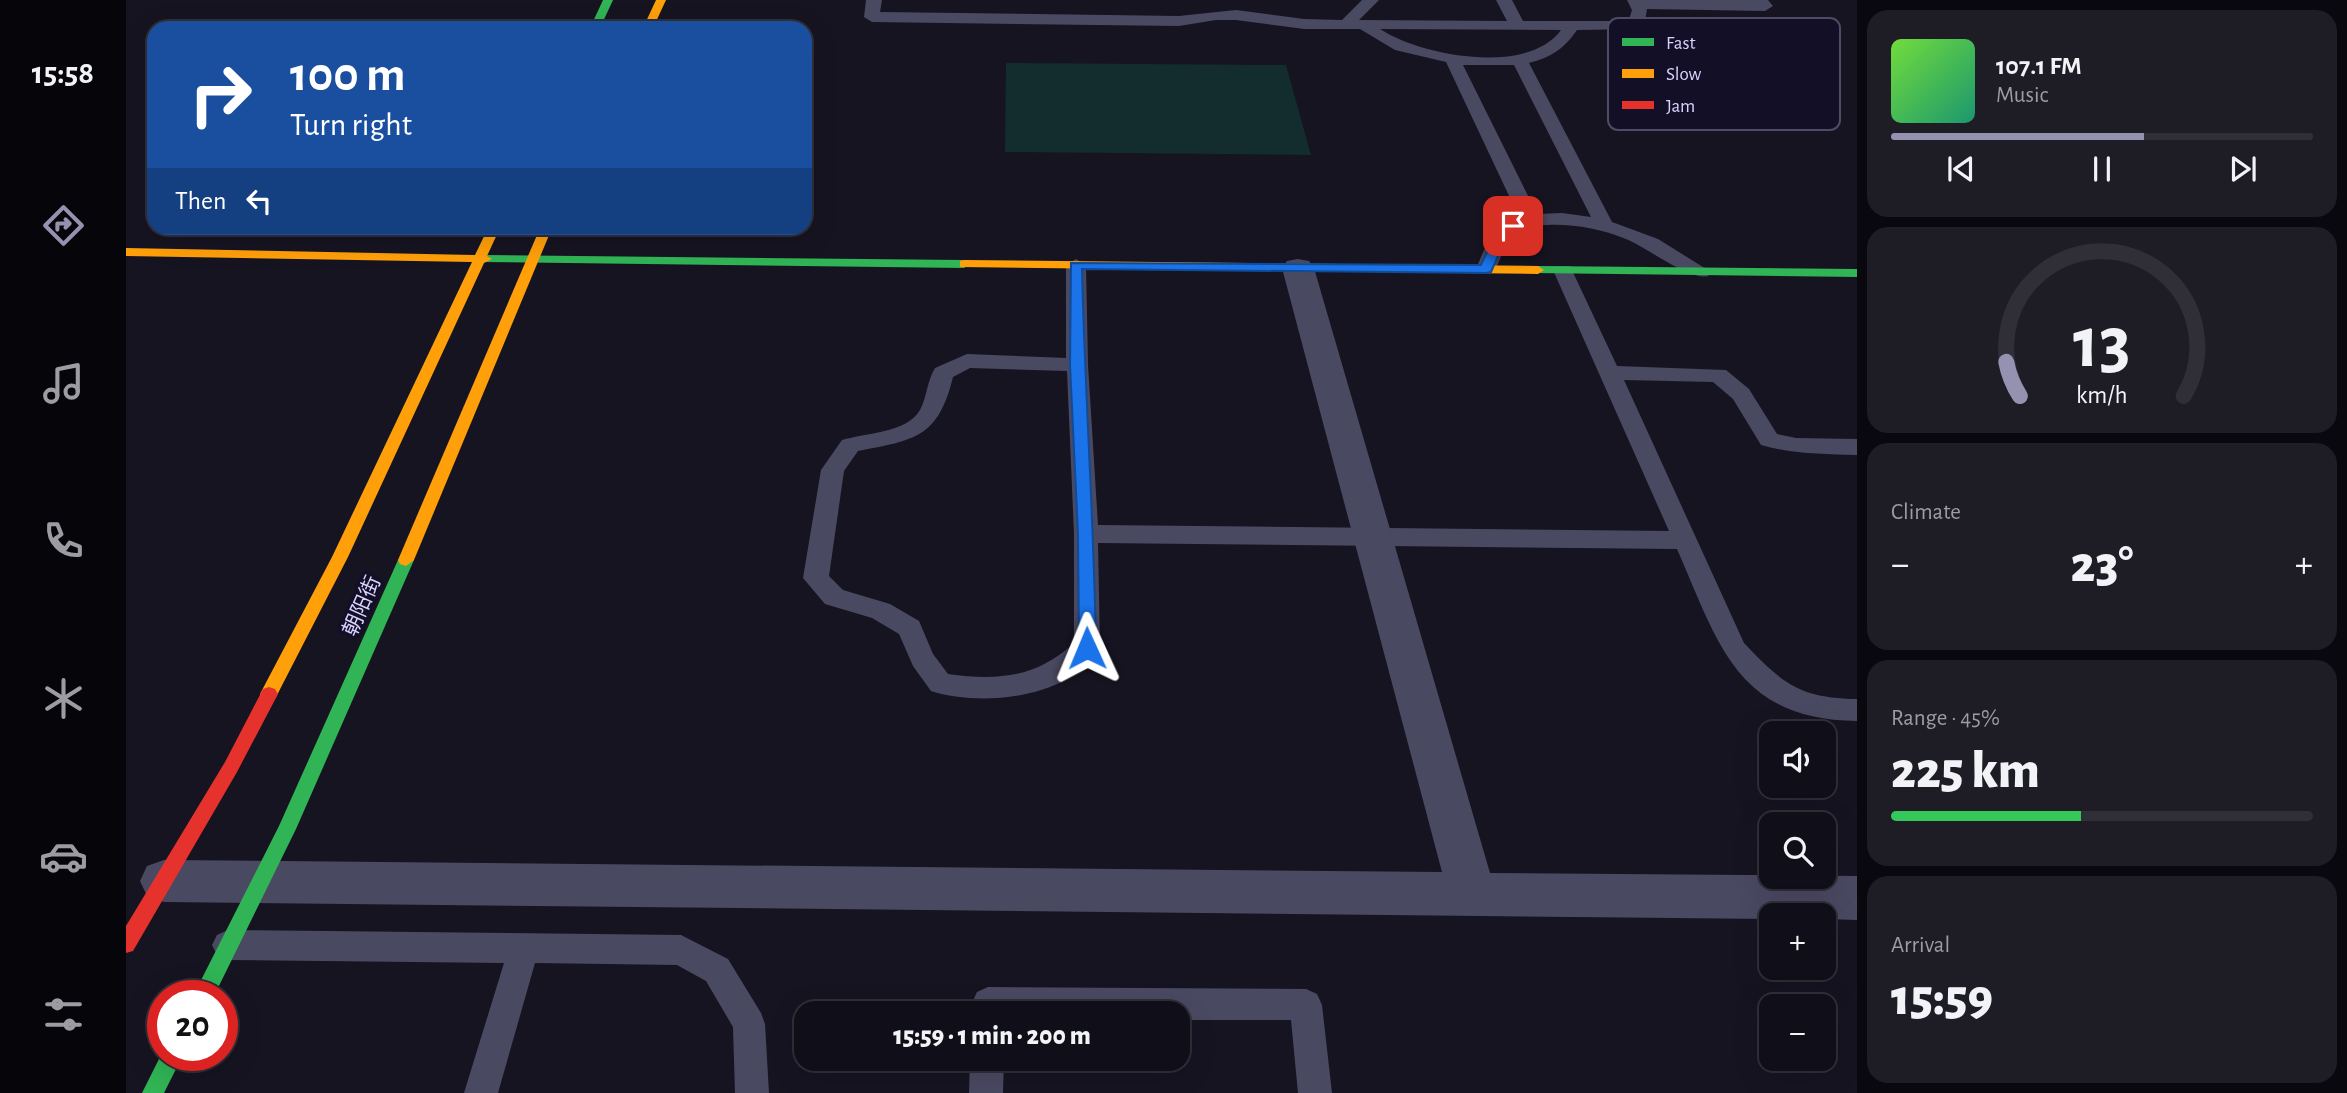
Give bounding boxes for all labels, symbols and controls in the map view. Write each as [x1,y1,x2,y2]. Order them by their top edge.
legend [1608,18,1840,130]
text: Fast [1666,34,1696,53]
icon: right [175,49,266,140]
text: 100 m [290,51,406,100]
text: 107.1 FM [1996,53,2082,79]
text: 15:58 [32,57,94,89]
text: Slow [1666,65,1702,84]
text: Music [1996,84,2048,107]
text: Jam [1666,97,1695,116]
text: Turn right [290,109,412,141]
icon: previous [1942,150,1980,188]
icon: pause [2083,150,2121,188]
icon: next [2224,150,2262,188]
icon: left [240,182,278,220]
text: Then [175,188,226,214]
pin [1483,196,1543,256]
icon: directions [39,201,88,250]
icon: arrive [1494,207,1532,245]
text: 13 [2073,308,2131,381]
icon: music [39,359,88,408]
text: km/h [2076,383,2128,408]
text: Climate [1891,501,1961,524]
icon: phone [39,516,88,565]
text: 23° [2071,539,2133,591]
text: − [1891,546,1909,584]
text: + [2295,546,2313,584]
street label: 朝阳街 [339,573,384,639]
position arrow [1050,611,1124,685]
icon: climate [39,674,88,723]
text: Range · 45% [1891,707,2000,730]
map controls [1759,721,1836,1071]
button: sound [1759,721,1836,798]
text: 225 km [1891,745,2040,797]
button: search [1759,812,1836,889]
icon: car [39,832,88,881]
button: + [1759,903,1836,980]
text: Arrival [1891,934,1950,957]
text: 15:59 [1891,972,1993,1024]
speed limit sign: 20 [147,980,238,1071]
icon: filters [39,990,88,1039]
button: − [1759,994,1836,1071]
text: 15:59 · 1 min · 200 m [893,1023,1091,1049]

